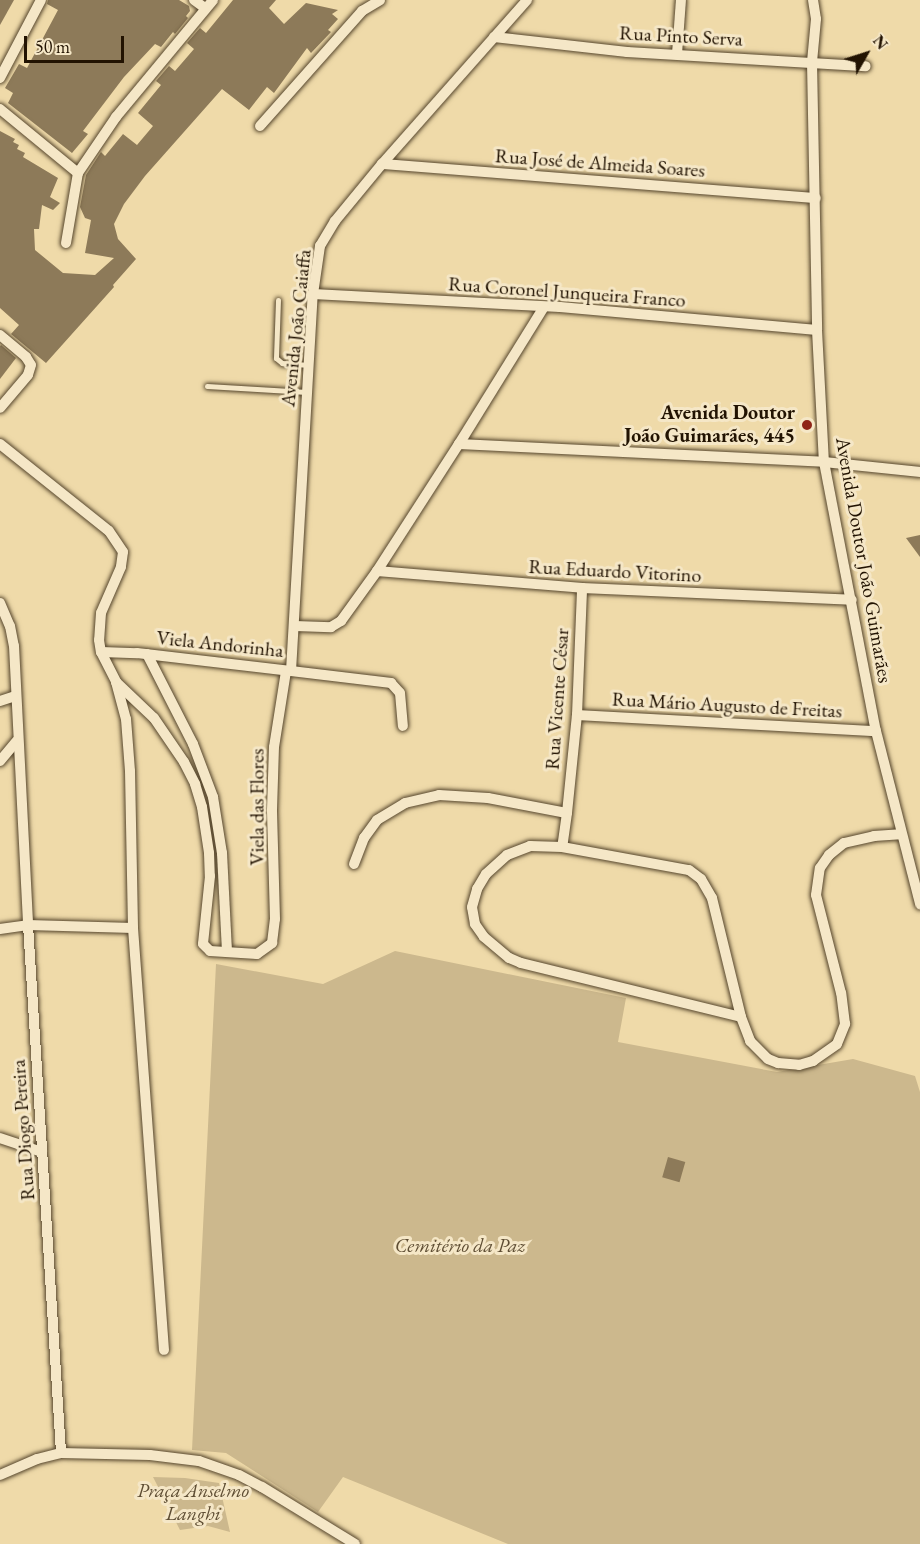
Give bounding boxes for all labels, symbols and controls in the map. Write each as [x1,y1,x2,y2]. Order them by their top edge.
street label: Rua Pinto Serva [619,21,743,51]
scale bar [27,24,128,62]
north arrow [836,24,896,84]
text: N [868,31,893,54]
text: 50 m [35,35,70,58]
street label: Rua José de Almeida Soares [494,144,706,182]
street label: Avenida João Caiaffa [276,248,316,408]
street label: Rua Coronel Junqueira Franco [447,272,687,312]
place label: Avenida Doutor João Guimarães, 445 [624,401,795,448]
marker: Avenida Doutor João Guimarães, 445 [800,418,814,432]
street label: Avenida Doutor João Guimarães [831,435,897,685]
street label: Rua Eduardo Vitorino [528,554,702,588]
street label: Viela Andorinha [155,625,285,663]
street label: Rua Vicente César [540,627,574,771]
street label: Rua Mário Augusto de Freitas [611,687,843,723]
street label: Viela das Flores [245,749,269,865]
street label: Rua Diogo Pereira [6,1059,40,1201]
park label: Cemitério da Paz [395,1233,525,1257]
park label: Praça Anselmo Langhi [137,1479,249,1526]

